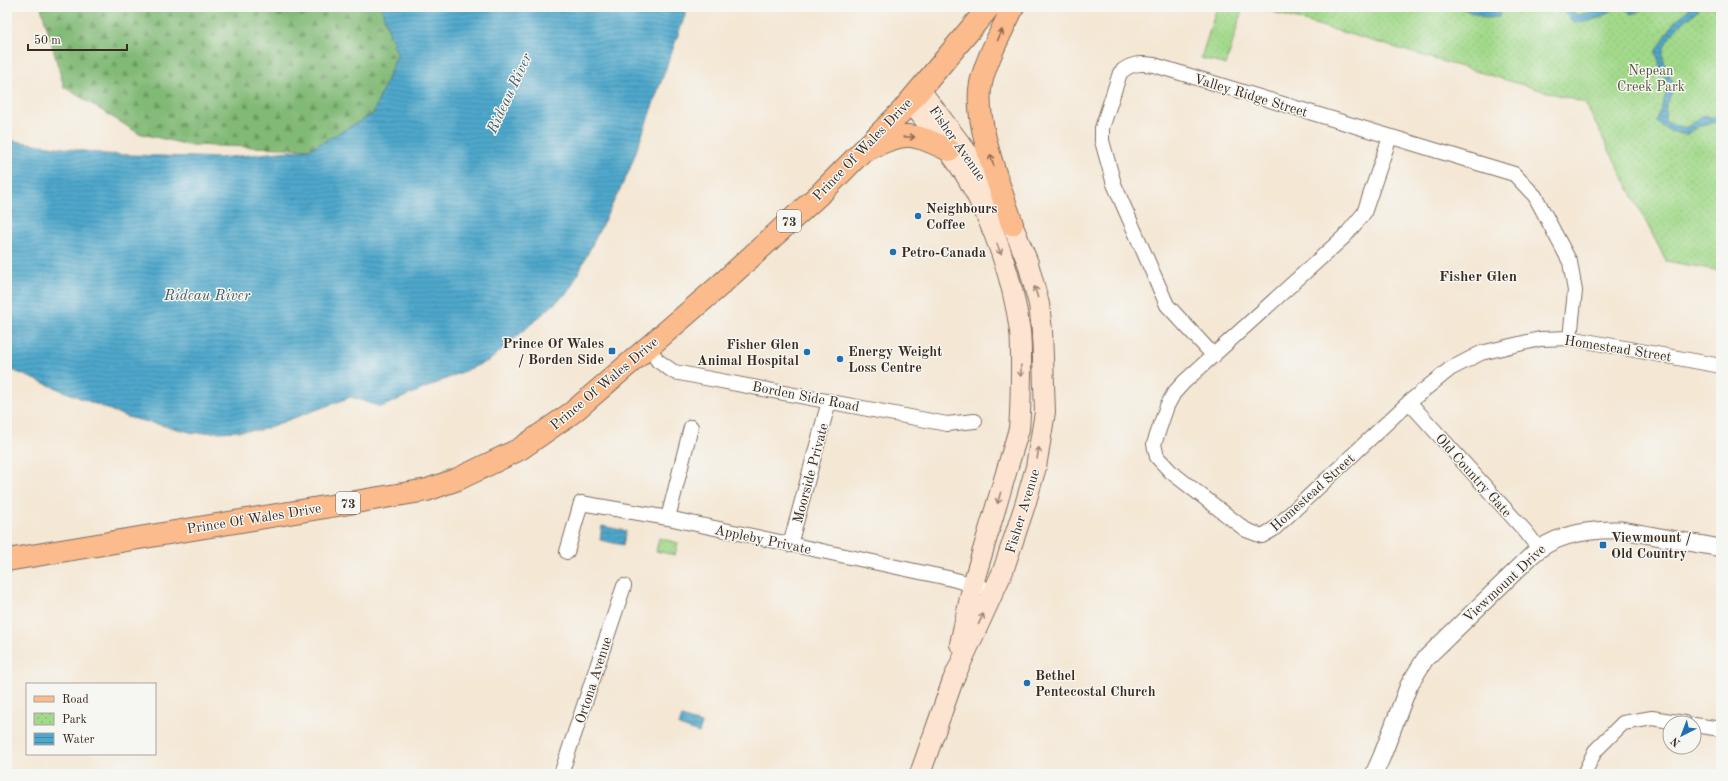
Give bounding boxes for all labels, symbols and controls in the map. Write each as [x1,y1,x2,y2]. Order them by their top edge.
scale bar [28,26,127,52]
one-way arrow [997,30,1004,42]
text: 50 m [34,34,61,47]
water label: Rideau River [485,51,536,137]
park label: Nepean Creek Park [1617,64,1685,94]
street label: Valley Ridge Street [1192,72,1309,120]
street label: Prince Of Wales Drive [810,96,915,203]
street label: Fisher Avenue [926,104,988,183]
one-way arrow [903,133,916,141]
one-way arrow [988,154,995,167]
place label: Neighbours Coffee [926,202,997,232]
road number: 73 [777,210,801,232]
marker: Neighbours Coffee [913,211,923,221]
one-way arrow [996,243,1004,255]
place label: Petro-Canada [901,246,986,260]
marker: Petro-Canada [888,247,898,257]
district label: Fisher Glen [1439,270,1517,285]
one-way arrow [1032,286,1039,299]
water label: Rideau River [163,289,251,304]
street label: Homestead Street [1563,334,1672,364]
street label: Prince Of Wales Drive [548,335,661,433]
place label: Prince Of Wales / Borden Side [503,337,604,368]
place label: Fisher Glen Animal Hospital [697,338,799,368]
place label: Energy Weight Loss Centre [848,345,942,375]
marker: Prince Of Wales / Borden Side [607,346,617,356]
marker: Fisher Glen Animal Hospital [802,347,812,357]
marker: Energy Weight Loss Centre [835,354,845,364]
one-way arrow [1017,364,1025,377]
street label: Borden Side Road [751,380,861,414]
street label: Moorside Private [791,422,831,525]
street label: Old Country Gate [1432,431,1514,520]
one-way arrow [1034,447,1042,460]
street label: Homestead Street [1268,451,1358,534]
street label: Fisher Avenue [1003,467,1042,555]
one-way arrow [995,491,1002,504]
road number: 73 [336,492,360,514]
street label: Prince Of Wales Drive [186,501,322,537]
street label: Appleby Private [713,523,812,557]
place label: Viewmount / Old Country [1611,531,1692,561]
marker: Viewmount / Old Country [1598,540,1608,550]
street label: Viewmount Drive [1461,542,1549,625]
one-way arrow [978,614,985,626]
street label: Ortona Avenue [573,635,615,725]
place label: Bethel Pentecostal Church [1035,669,1156,699]
marker: Bethel Pentecostal Church [1022,678,1032,688]
legend [26,683,156,755]
text: Road [62,694,89,706]
text: Park [62,714,87,726]
north arrow [1662,715,1702,755]
text: Water [62,734,95,746]
text: N [1669,734,1683,748]

